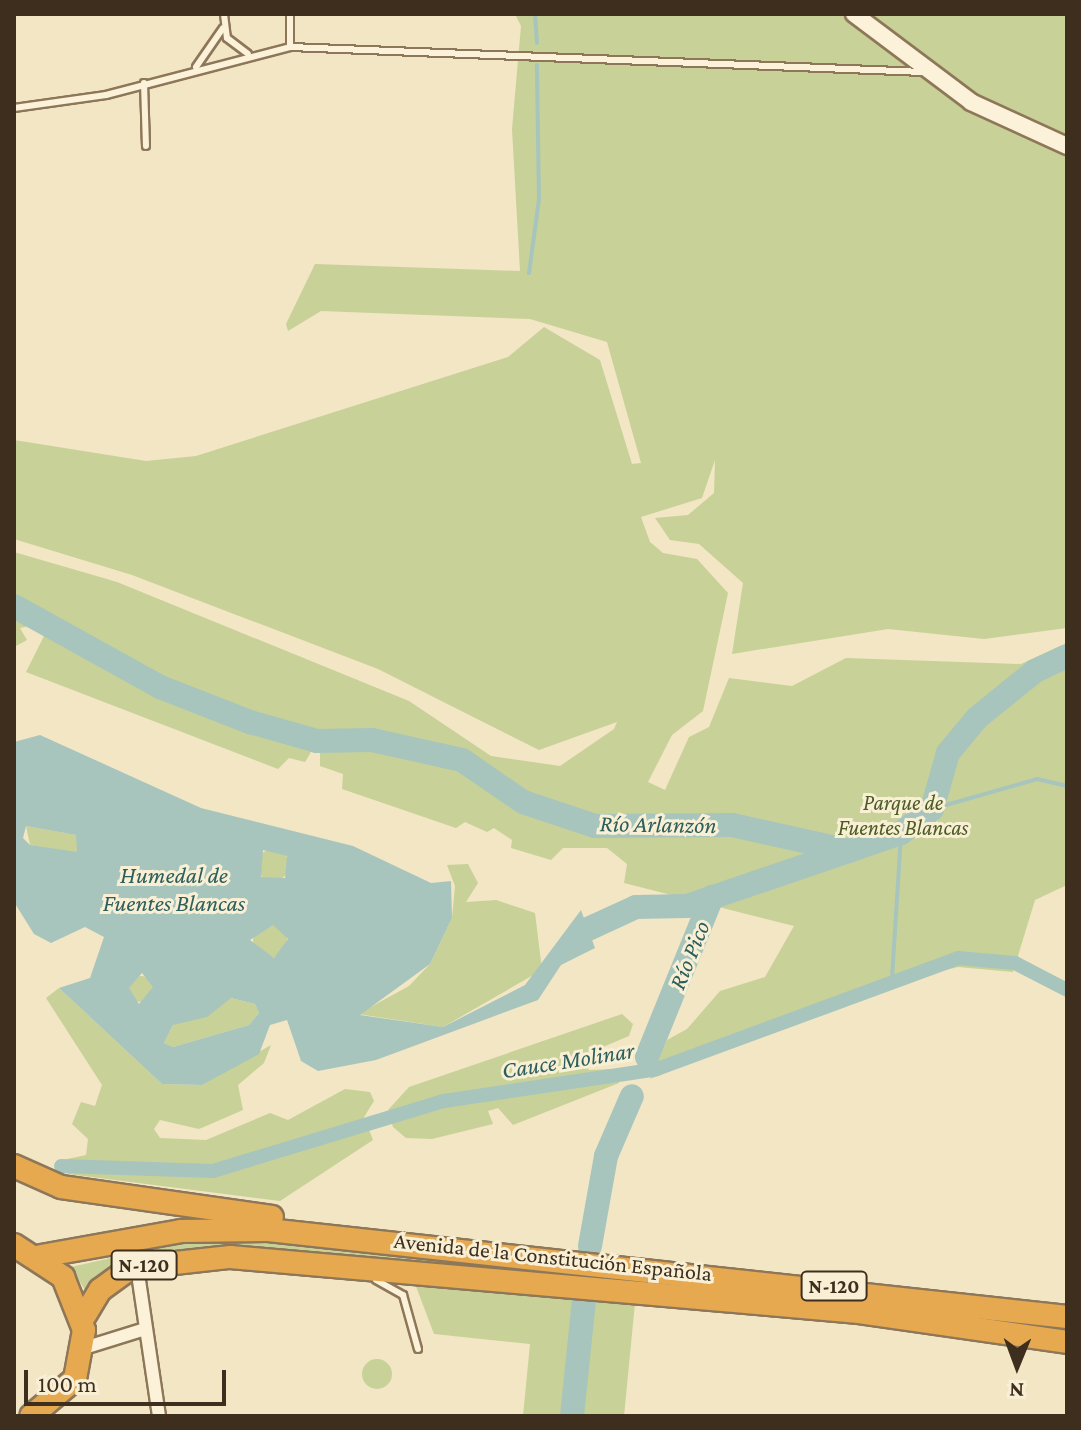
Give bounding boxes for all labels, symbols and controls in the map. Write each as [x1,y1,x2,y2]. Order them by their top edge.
park label: Parque de Fuentes Blancas [838,789,968,840]
water label: Río Arlanzón [599,809,717,839]
water label: Humedal de Fuentes Blancas [103,861,245,917]
water label: Río Pico [662,916,716,994]
water label: Cauce Molinar [500,1035,636,1085]
street label: Avenida de la Constitución Española [393,1227,713,1287]
road number: N-120 [110,1249,178,1281]
road number: N-120 [800,1270,868,1302]
north arrow [977,1326,1057,1406]
scale bar [28,1354,230,1404]
text: 100 m [38,1370,97,1397]
text: N [1009,1378,1024,1403]

